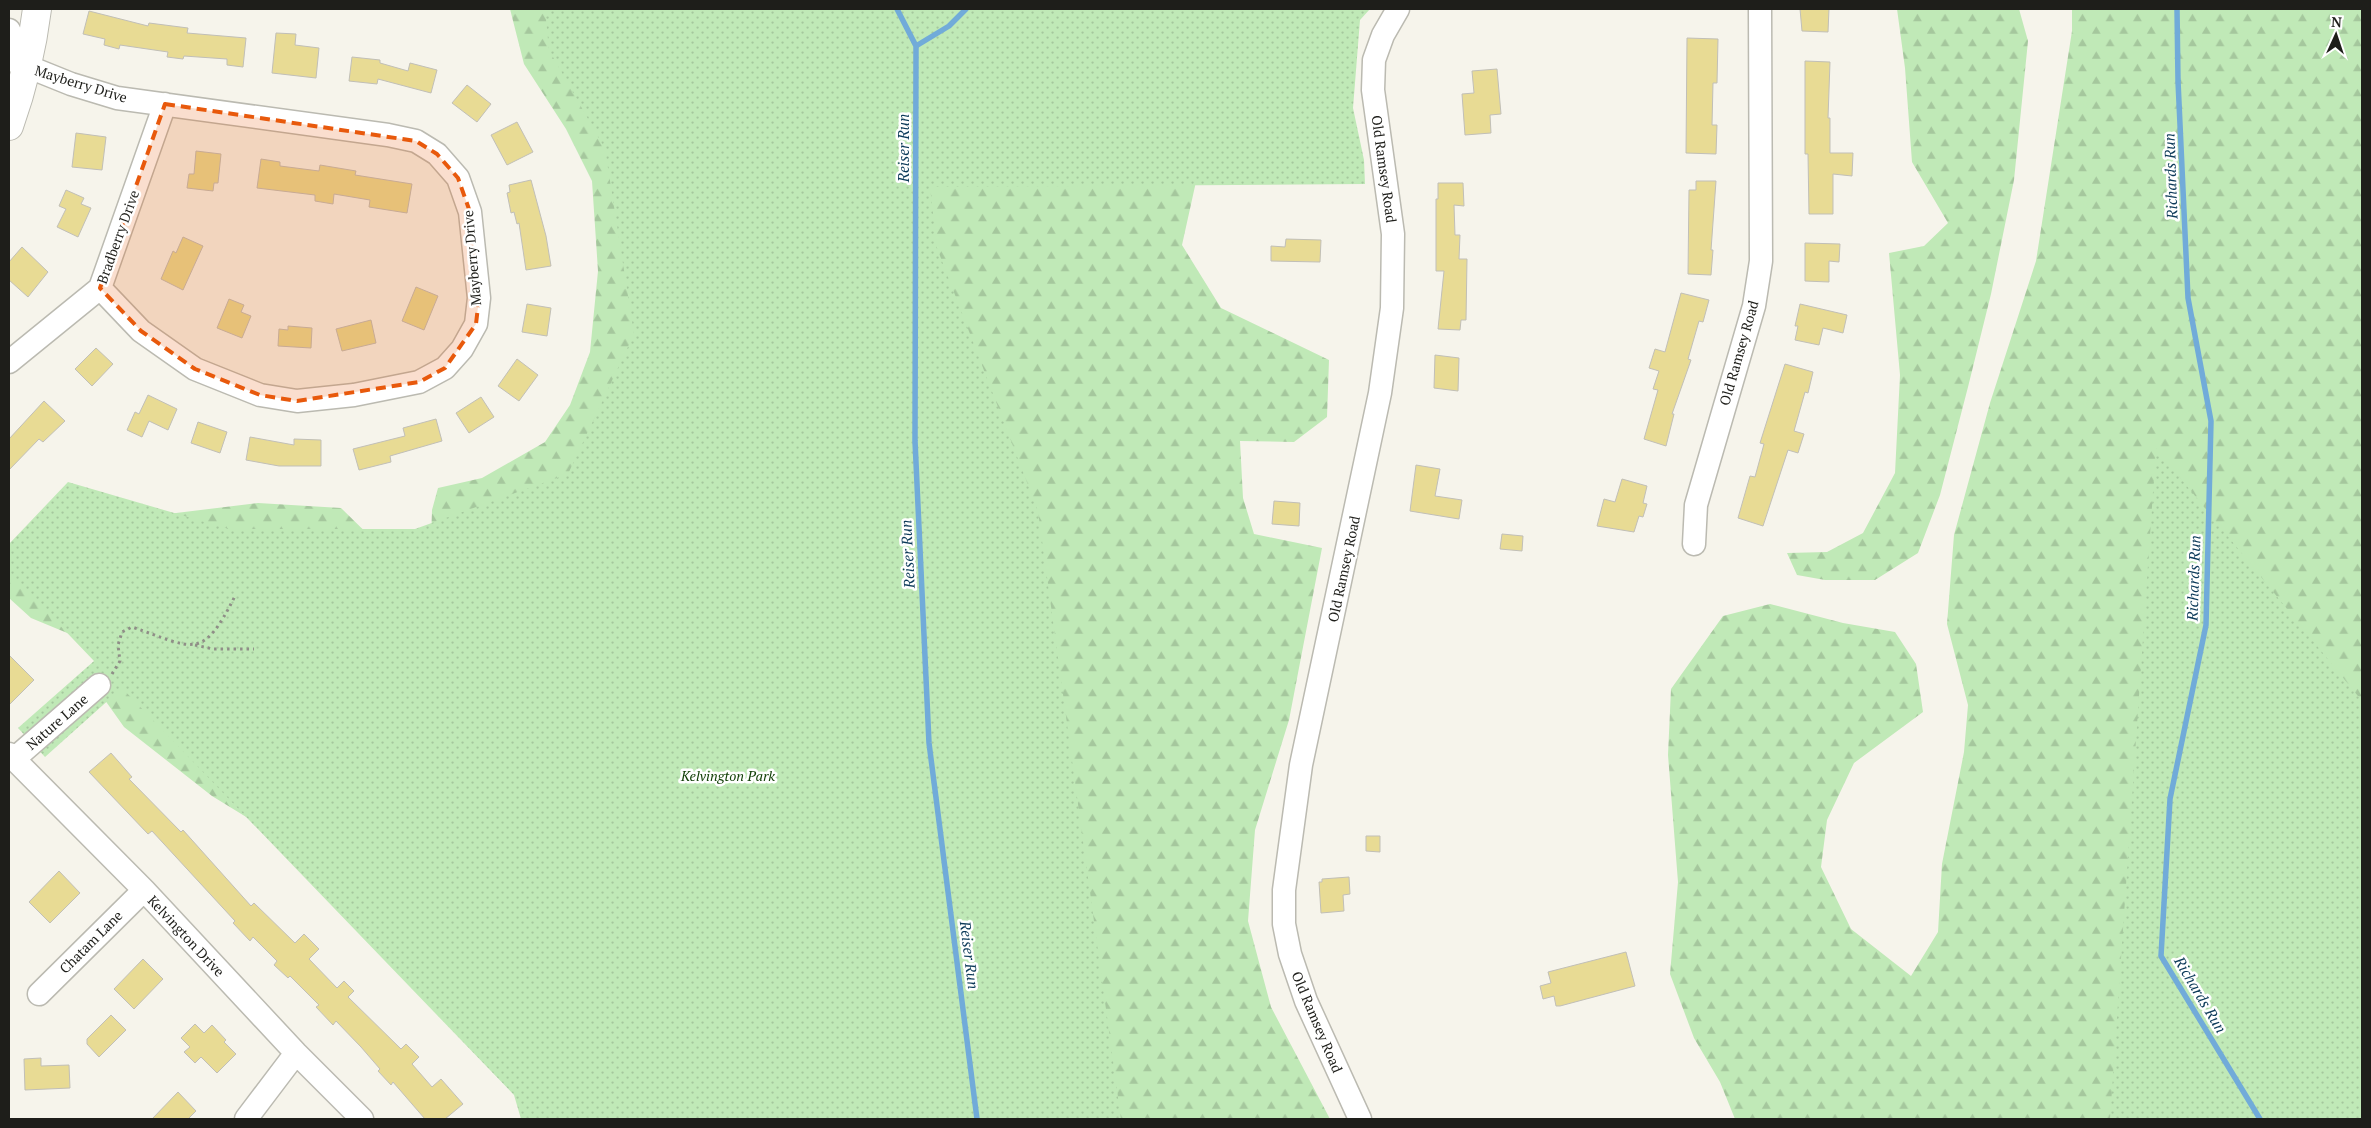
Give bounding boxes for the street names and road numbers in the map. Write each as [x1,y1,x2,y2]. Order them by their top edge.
street label: Mayberry Drive [33,60,130,107]
street label: Old Ramsey Road [1368,114,1401,224]
street label: Bradberry Drive [92,187,143,286]
street label: Mayberry Drive [458,209,485,307]
street label: Old Ramsey Road [1714,298,1763,408]
street label: Old Ramsey Road [1323,514,1364,624]
street label: Nature Lane [22,689,92,754]
street label: Kelvington Drive [144,891,229,980]
street label: Chatam Lane [55,906,126,977]
street label: Old Ramsey Road [1288,968,1347,1076]

